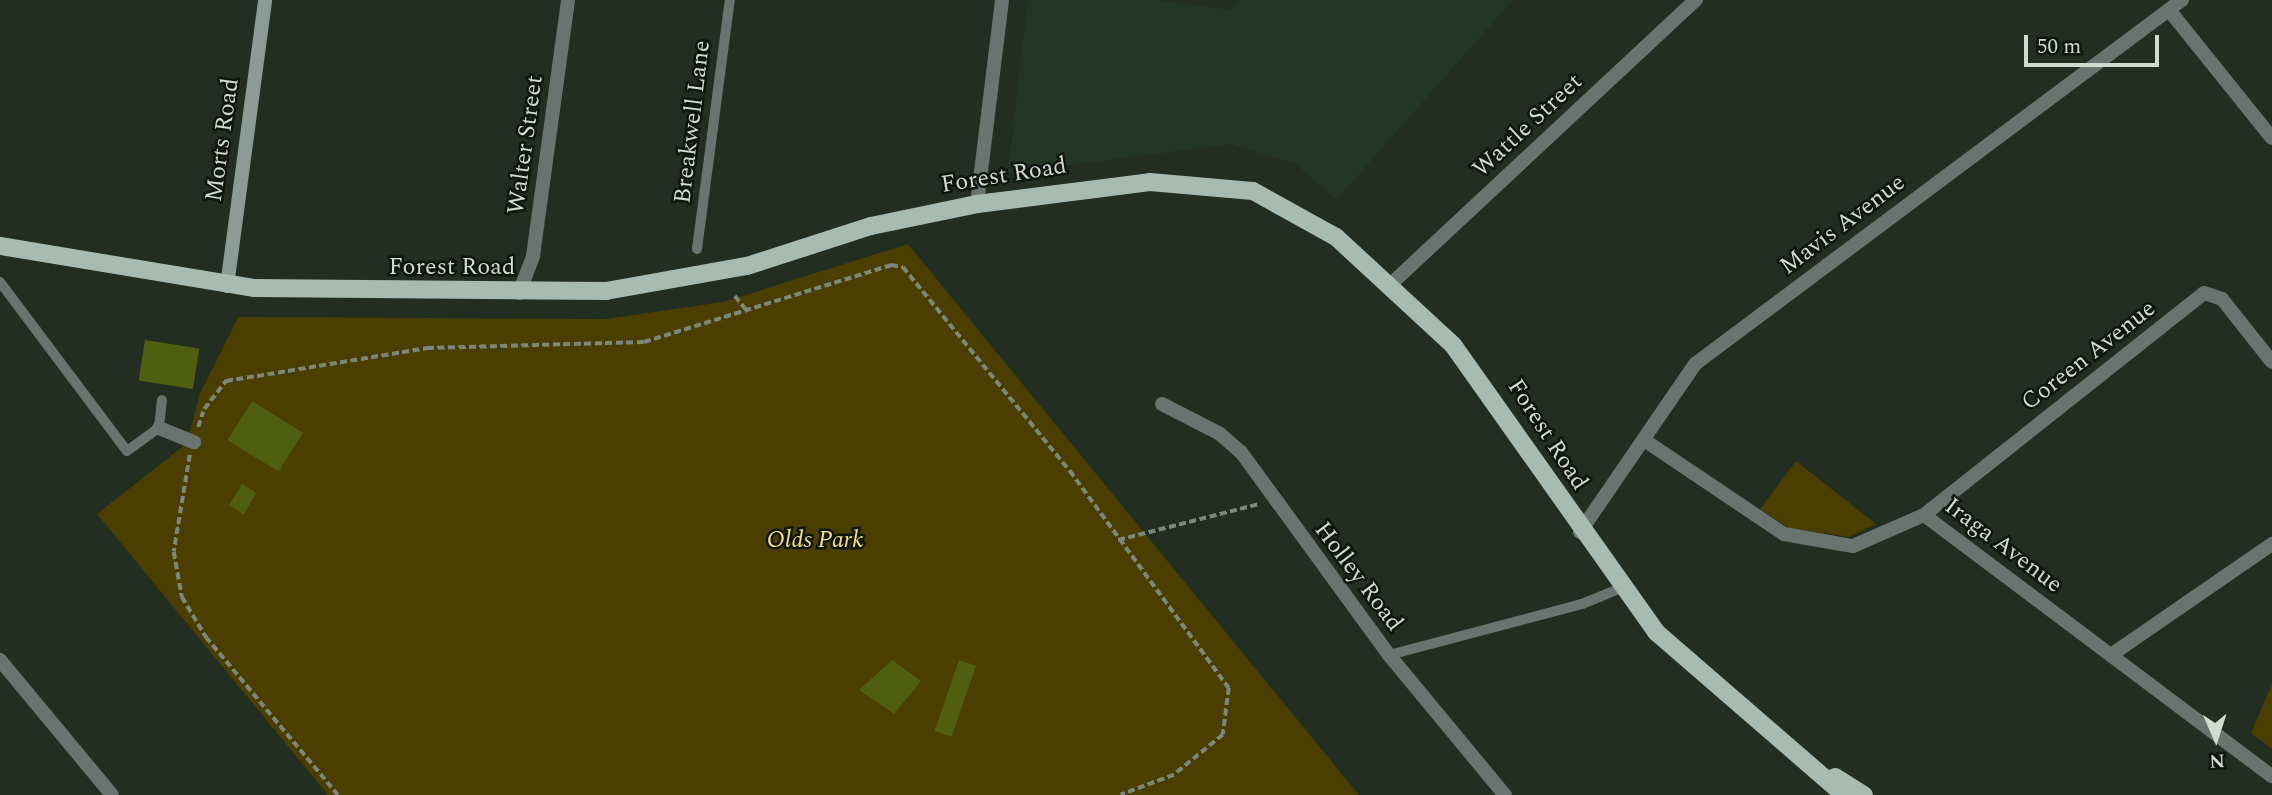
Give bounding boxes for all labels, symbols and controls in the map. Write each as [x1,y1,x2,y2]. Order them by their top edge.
scale bar [2027,21,2162,65]
text: 50 m [2037,31,2081,63]
street label: Breakwell Lane [669,39,717,205]
street label: Wattle Street [1467,68,1589,184]
street label: Walter Street [502,74,550,216]
street label: Morts Road [200,76,246,204]
street label: Forest Road [939,152,1069,200]
street label: Mavis Avenue [1775,169,1911,281]
street label: Forest Road [389,254,515,282]
street label: Coreen Avenue [2016,295,2162,417]
street label: Forest Road [1500,374,1594,496]
street label: Iraga Avenue [1938,492,2068,600]
street label: Holley Road [1307,517,1409,637]
park label: Olds Park [767,527,863,555]
north arrow [2181,704,2251,774]
text: N [2209,746,2226,775]

